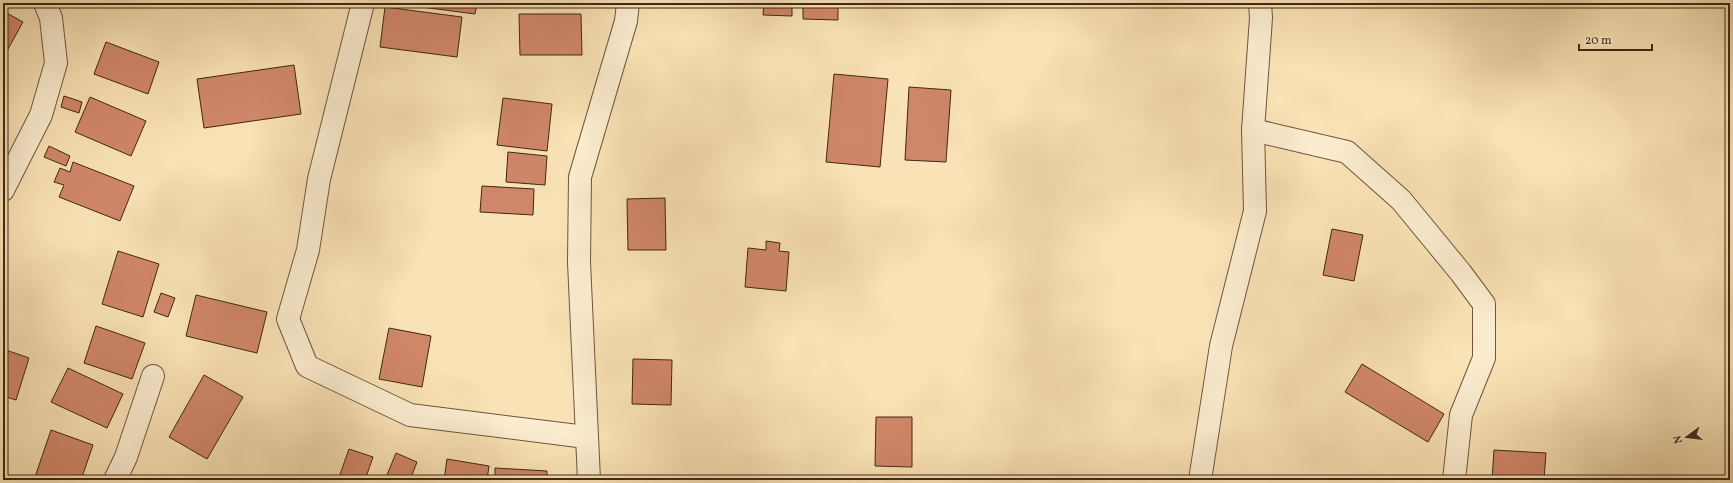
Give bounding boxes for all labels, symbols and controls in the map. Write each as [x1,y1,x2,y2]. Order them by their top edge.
scale bar [1579,26,1652,52]
text: 20 m [1585,33,1612,49]
north arrow [1667,417,1707,457]
text: N [1671,433,1687,445]

